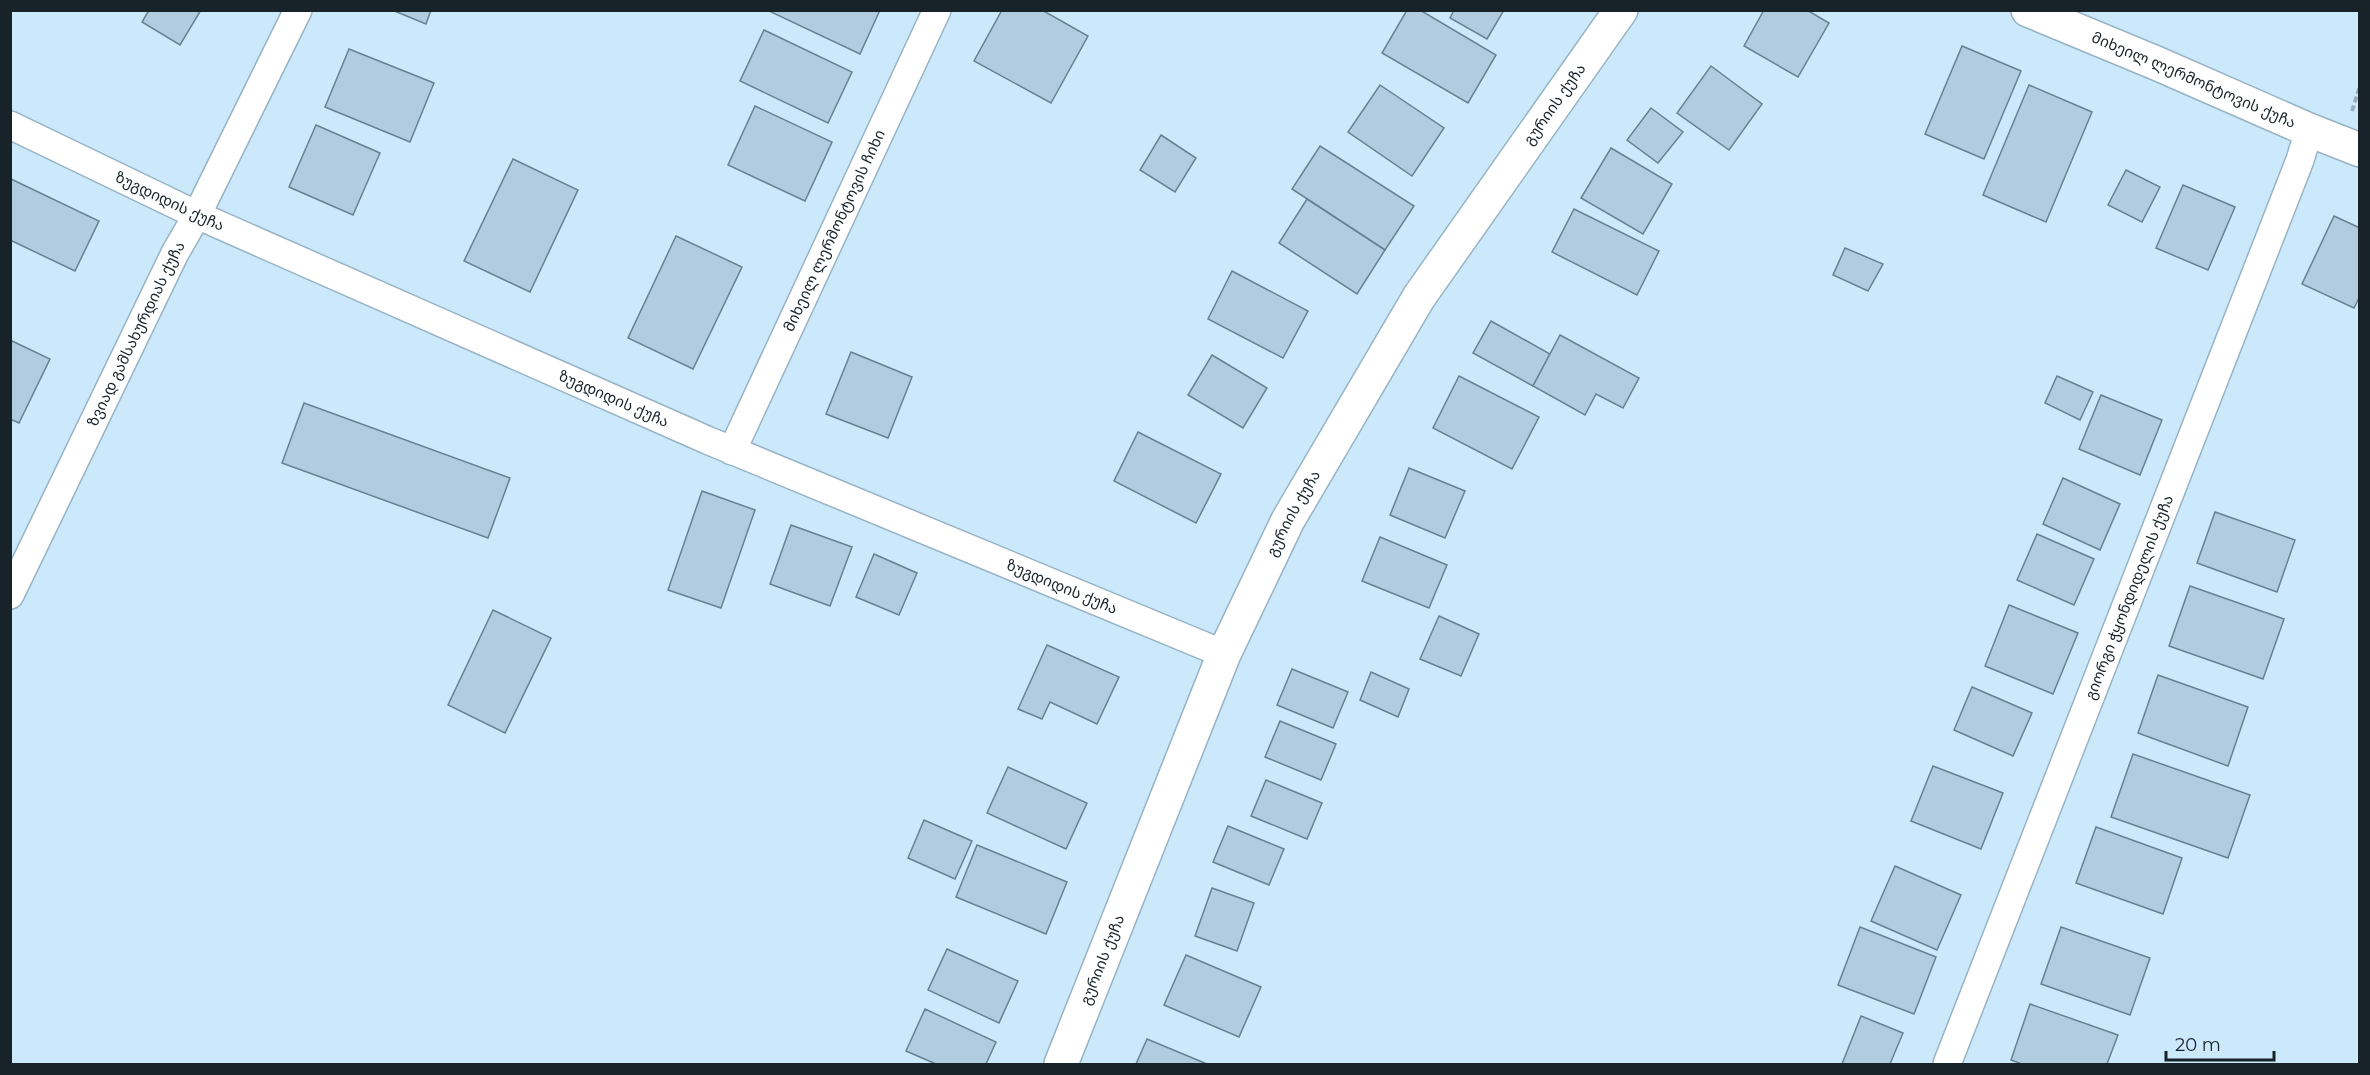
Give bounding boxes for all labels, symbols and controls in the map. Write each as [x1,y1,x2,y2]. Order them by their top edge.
street label: მიხეილ ლერმონტოვის ქუჩა [2089,27,2299,132]
street label: გურიის ქუჩა [1519,60,1589,148]
street label: მიხეილ ლერმონტოვის ჩიხი [779,126,889,334]
street label: ზუგდიდის ქუჩა [112,167,227,235]
street label: ზვიად გამსახურდიას ქუჩა [83,238,189,429]
street label: ზუგდიდის ქუჩა [556,366,672,431]
street label: გურიის ქუჩა [1262,467,1324,559]
street label: გიორგი ჭყონდიდელის ქუჩა [2080,492,2177,702]
street label: ზუგდიდის ქუჩა [1004,555,1120,618]
street label: გურიის ქუჩა [1075,912,1128,1008]
scale bar [2166,1024,2274,1062]
text: 20 m [2175,1034,2221,1056]

